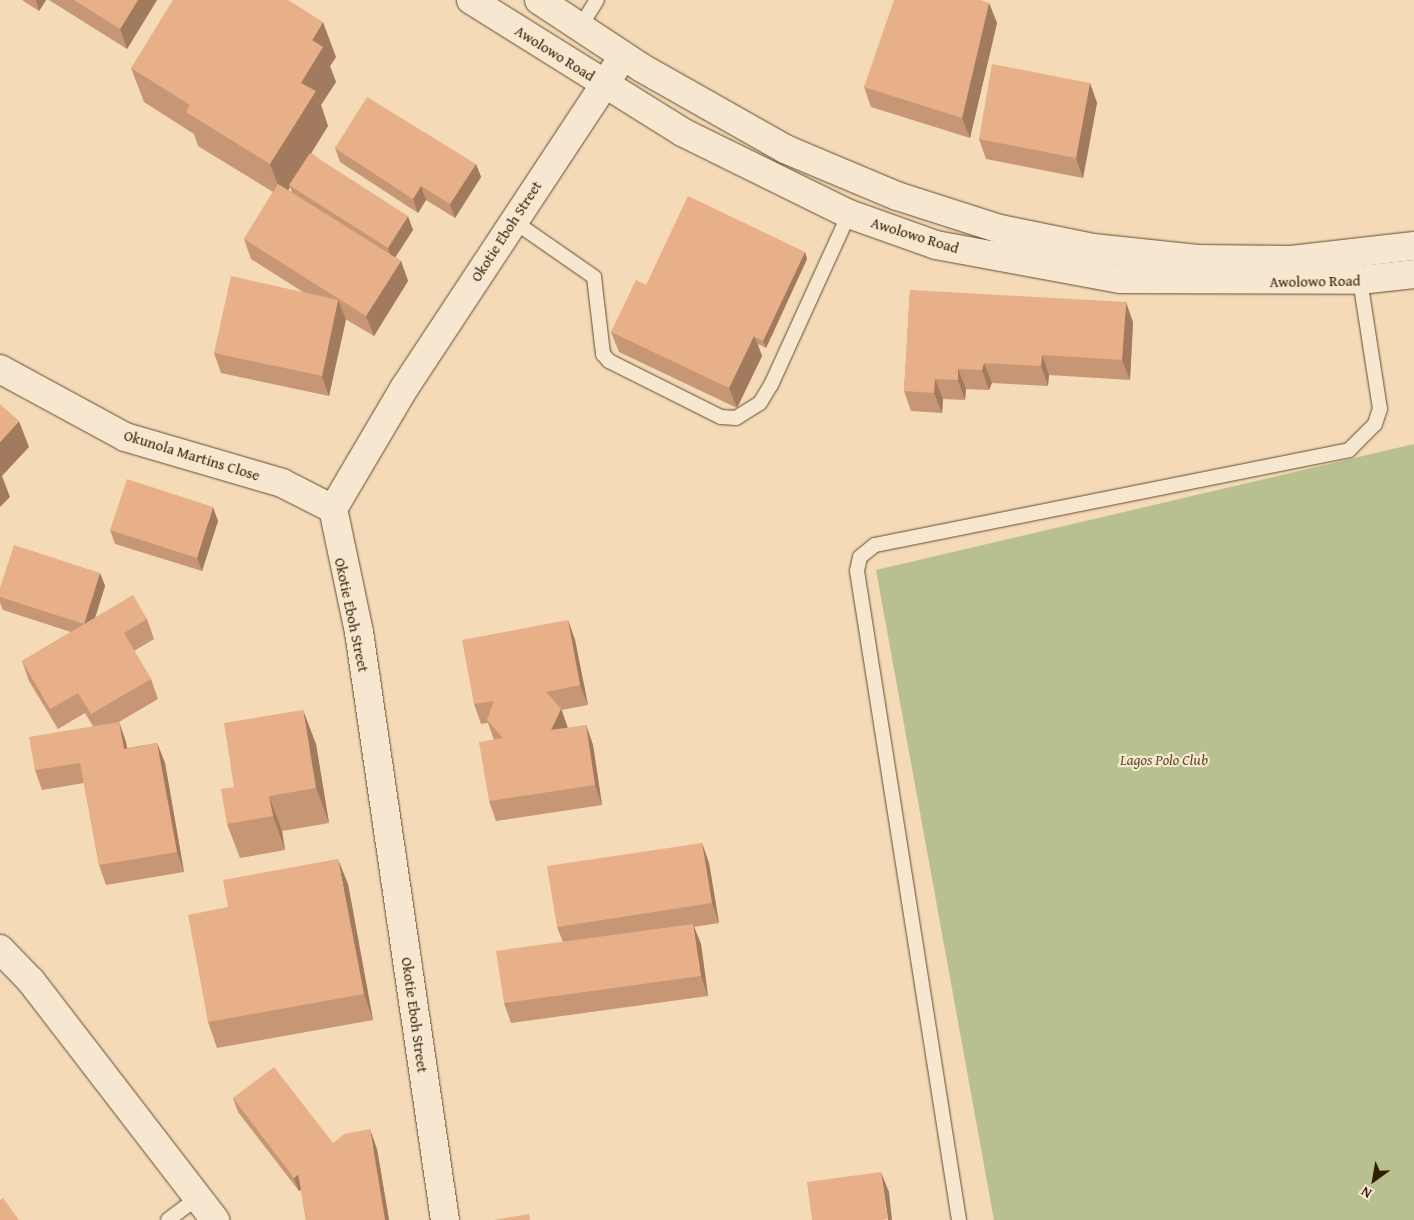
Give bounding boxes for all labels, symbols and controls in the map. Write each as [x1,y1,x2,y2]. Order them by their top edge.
street label: Awolowo Road [512,21,598,85]
street label: Okotie Eboh Street [467,177,545,285]
street label: Awolowo Road [869,213,961,257]
street label: Awolowo Road [1269,271,1361,291]
street label: Okunola Martins Close [122,426,262,484]
street label: Okotie Eboh Street [331,556,373,674]
park label: Lagos Polo Club [1120,751,1208,769]
street label: Okotie Eboh Street [398,956,432,1074]
north arrow [1349,1155,1399,1205]
text: N [1357,1182,1375,1204]

